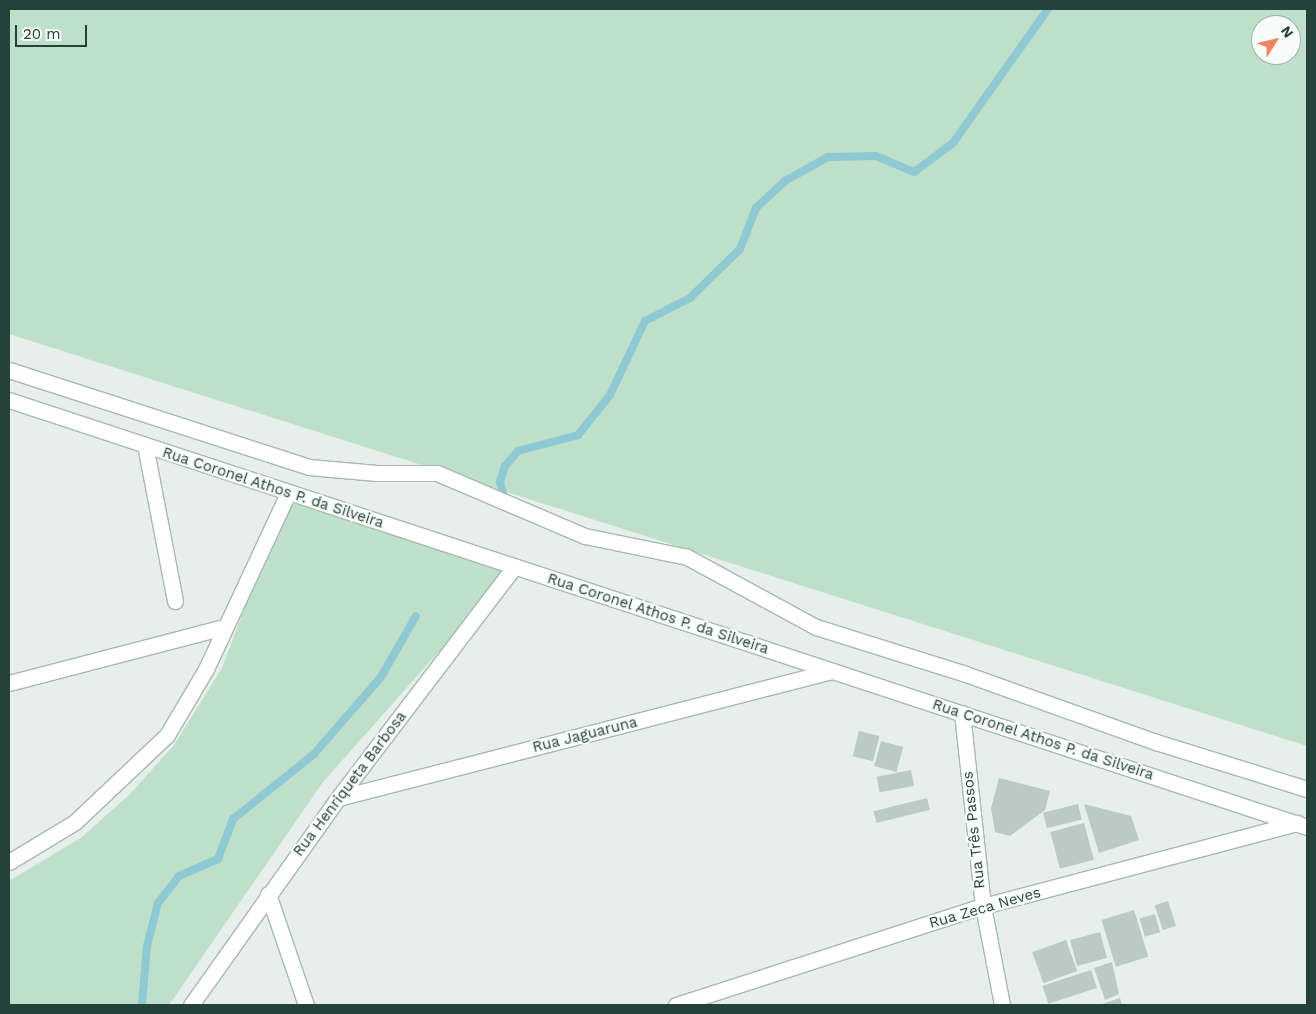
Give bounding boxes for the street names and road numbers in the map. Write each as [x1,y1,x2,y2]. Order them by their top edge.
street label: Rua Coronel Athos P. da Silveira [159,443,387,533]
street label: Rua Coronel Athos P. da Silveira [544,569,772,659]
street label: Rua Coronel Athos P. da Silveira [929,695,1157,785]
street label: Rua Henriqueta Barbosa [289,708,411,860]
street label: Rua Jaguaruna [530,713,640,757]
street label: Rua Três Passos [959,770,989,890]
street label: Rua Zeca Neves [927,883,1043,933]

